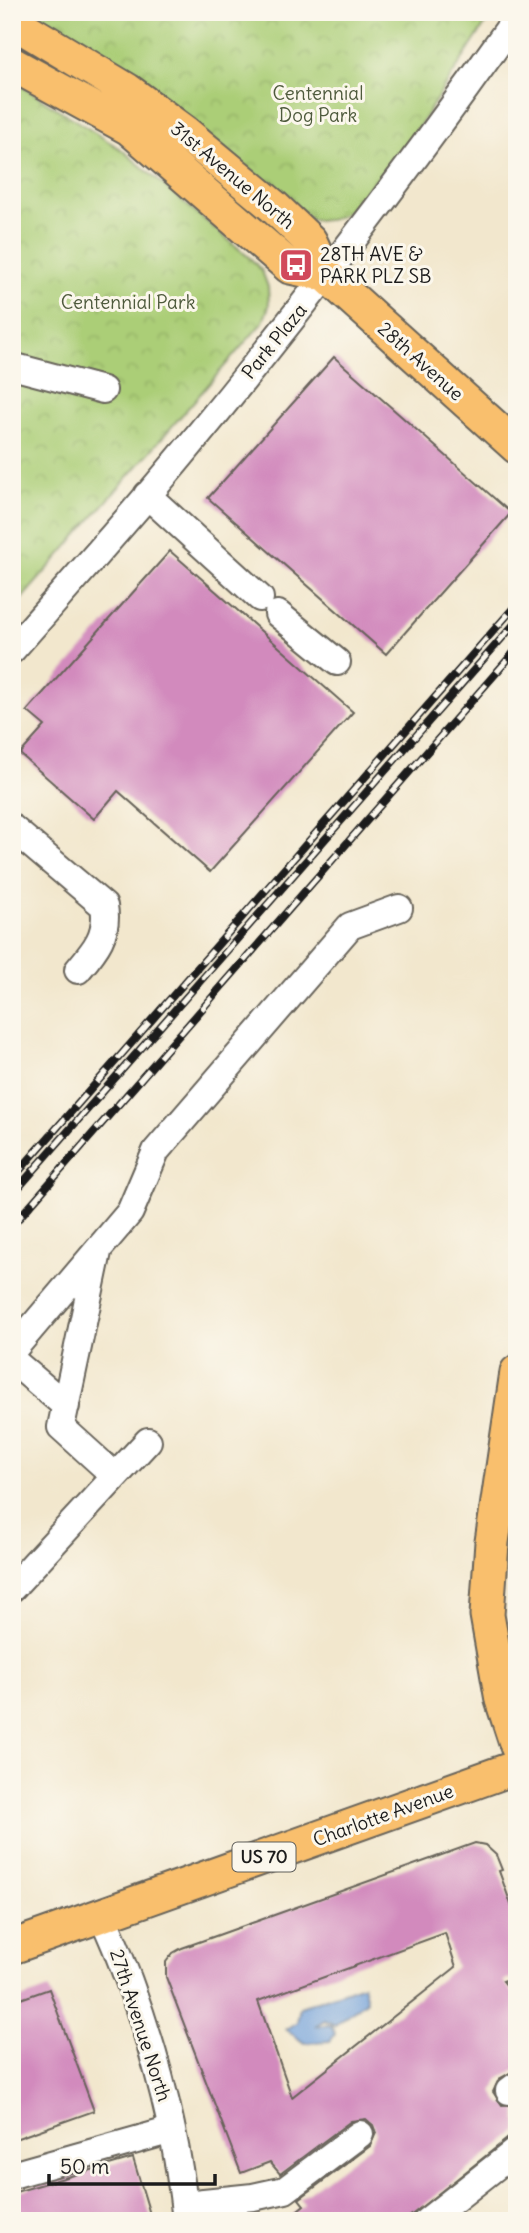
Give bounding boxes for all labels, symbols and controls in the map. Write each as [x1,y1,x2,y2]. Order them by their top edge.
park label: Centennial Dog Park [273,81,363,127]
street label: 31st Avenue North [166,116,300,234]
place label: 28TH AVE & PARK PLZ SB [320,242,432,288]
bus stop icon: 28TH AVE & PARK PLZ SB [277,246,315,284]
park label: Centennial Park [61,290,196,314]
street label: Park Plaza [236,298,312,384]
street label: 28th Avenue [373,316,469,406]
street label: Charlotte Avenue [309,1778,457,1852]
road number: US 70 [232,1842,296,1871]
street label: 27th Avenue North [105,1946,177,2104]
scale bar [49,2142,215,2186]
text: 50 m [60,2153,109,2180]

